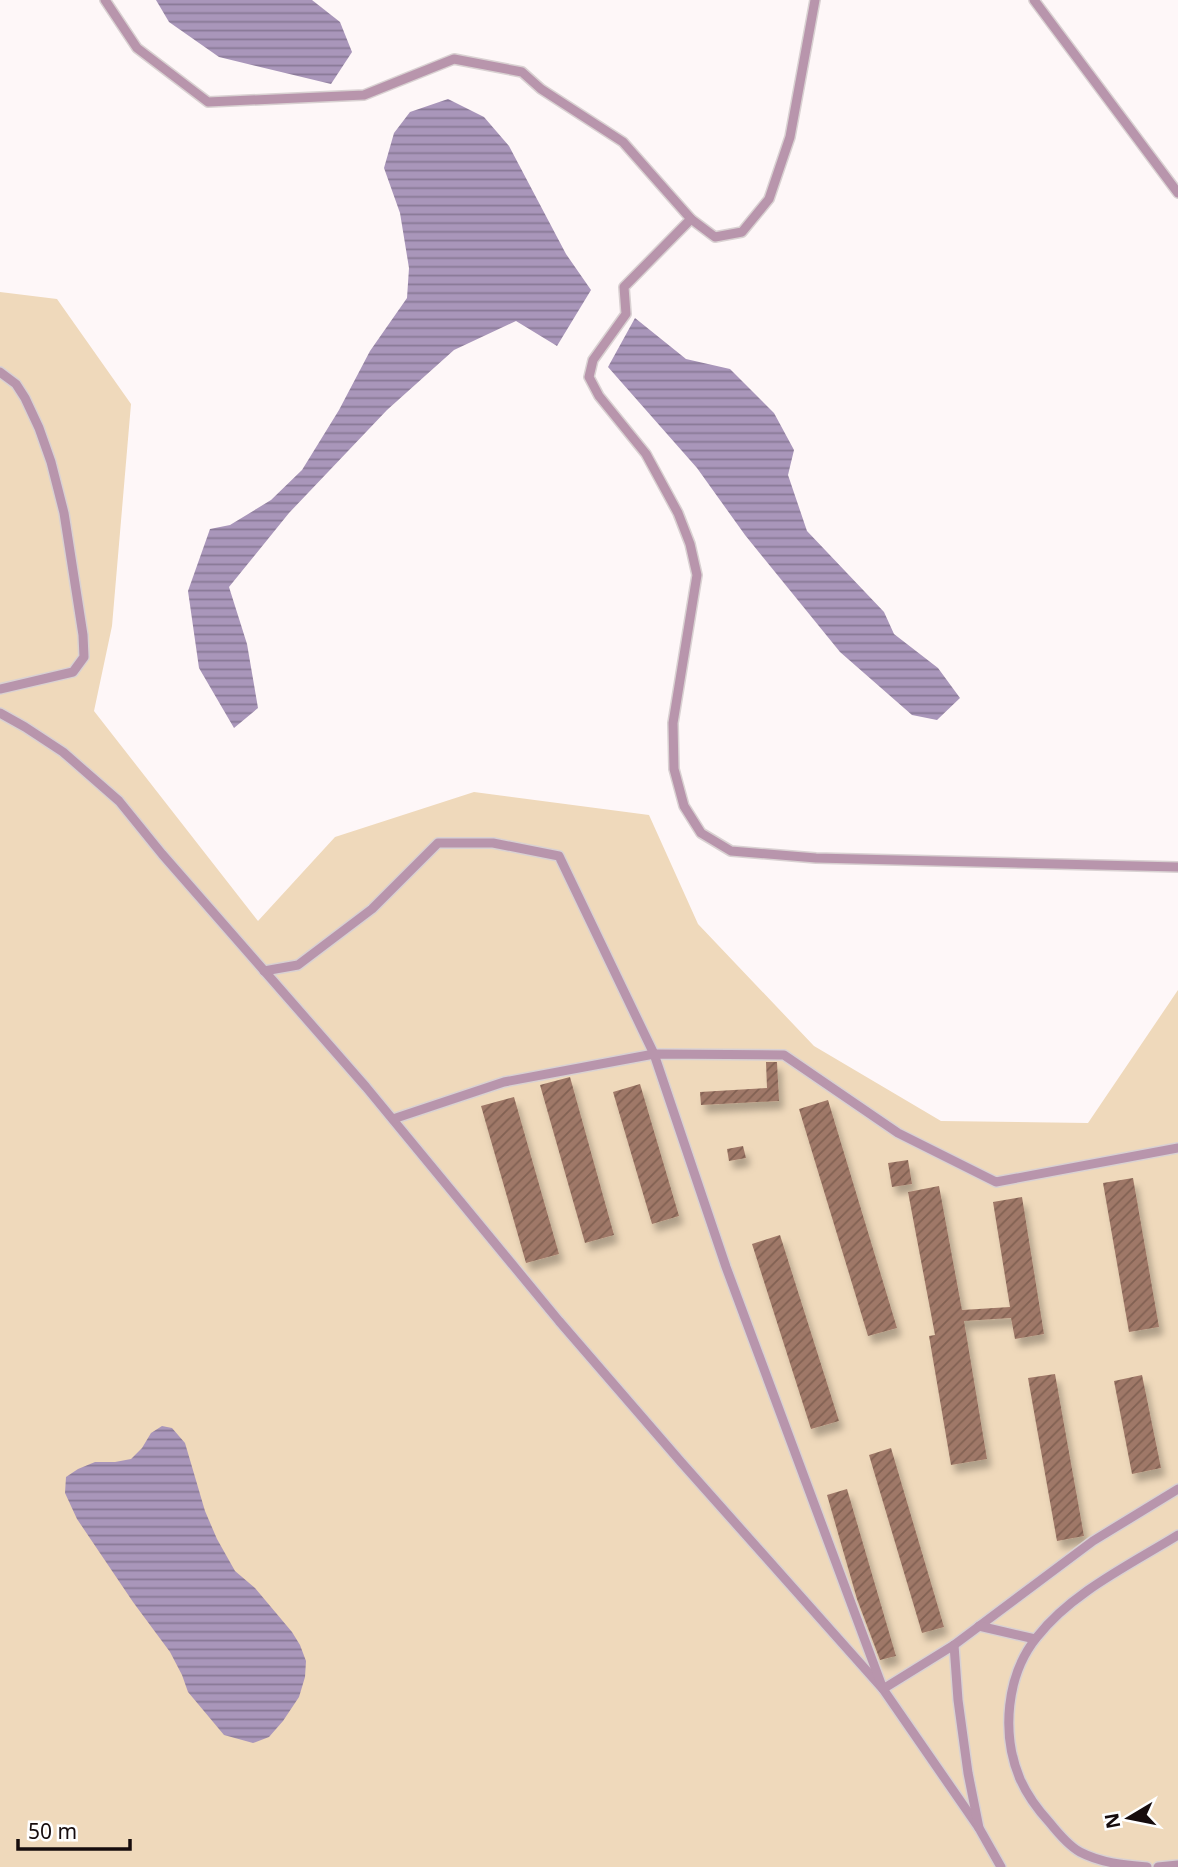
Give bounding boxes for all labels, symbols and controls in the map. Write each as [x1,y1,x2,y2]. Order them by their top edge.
north arrow [1094,1783,1164,1853]
scale bar [18,1808,130,1852]
text: N [1098,1811,1126,1831]
text: 50 m [28,1817,77,1845]

